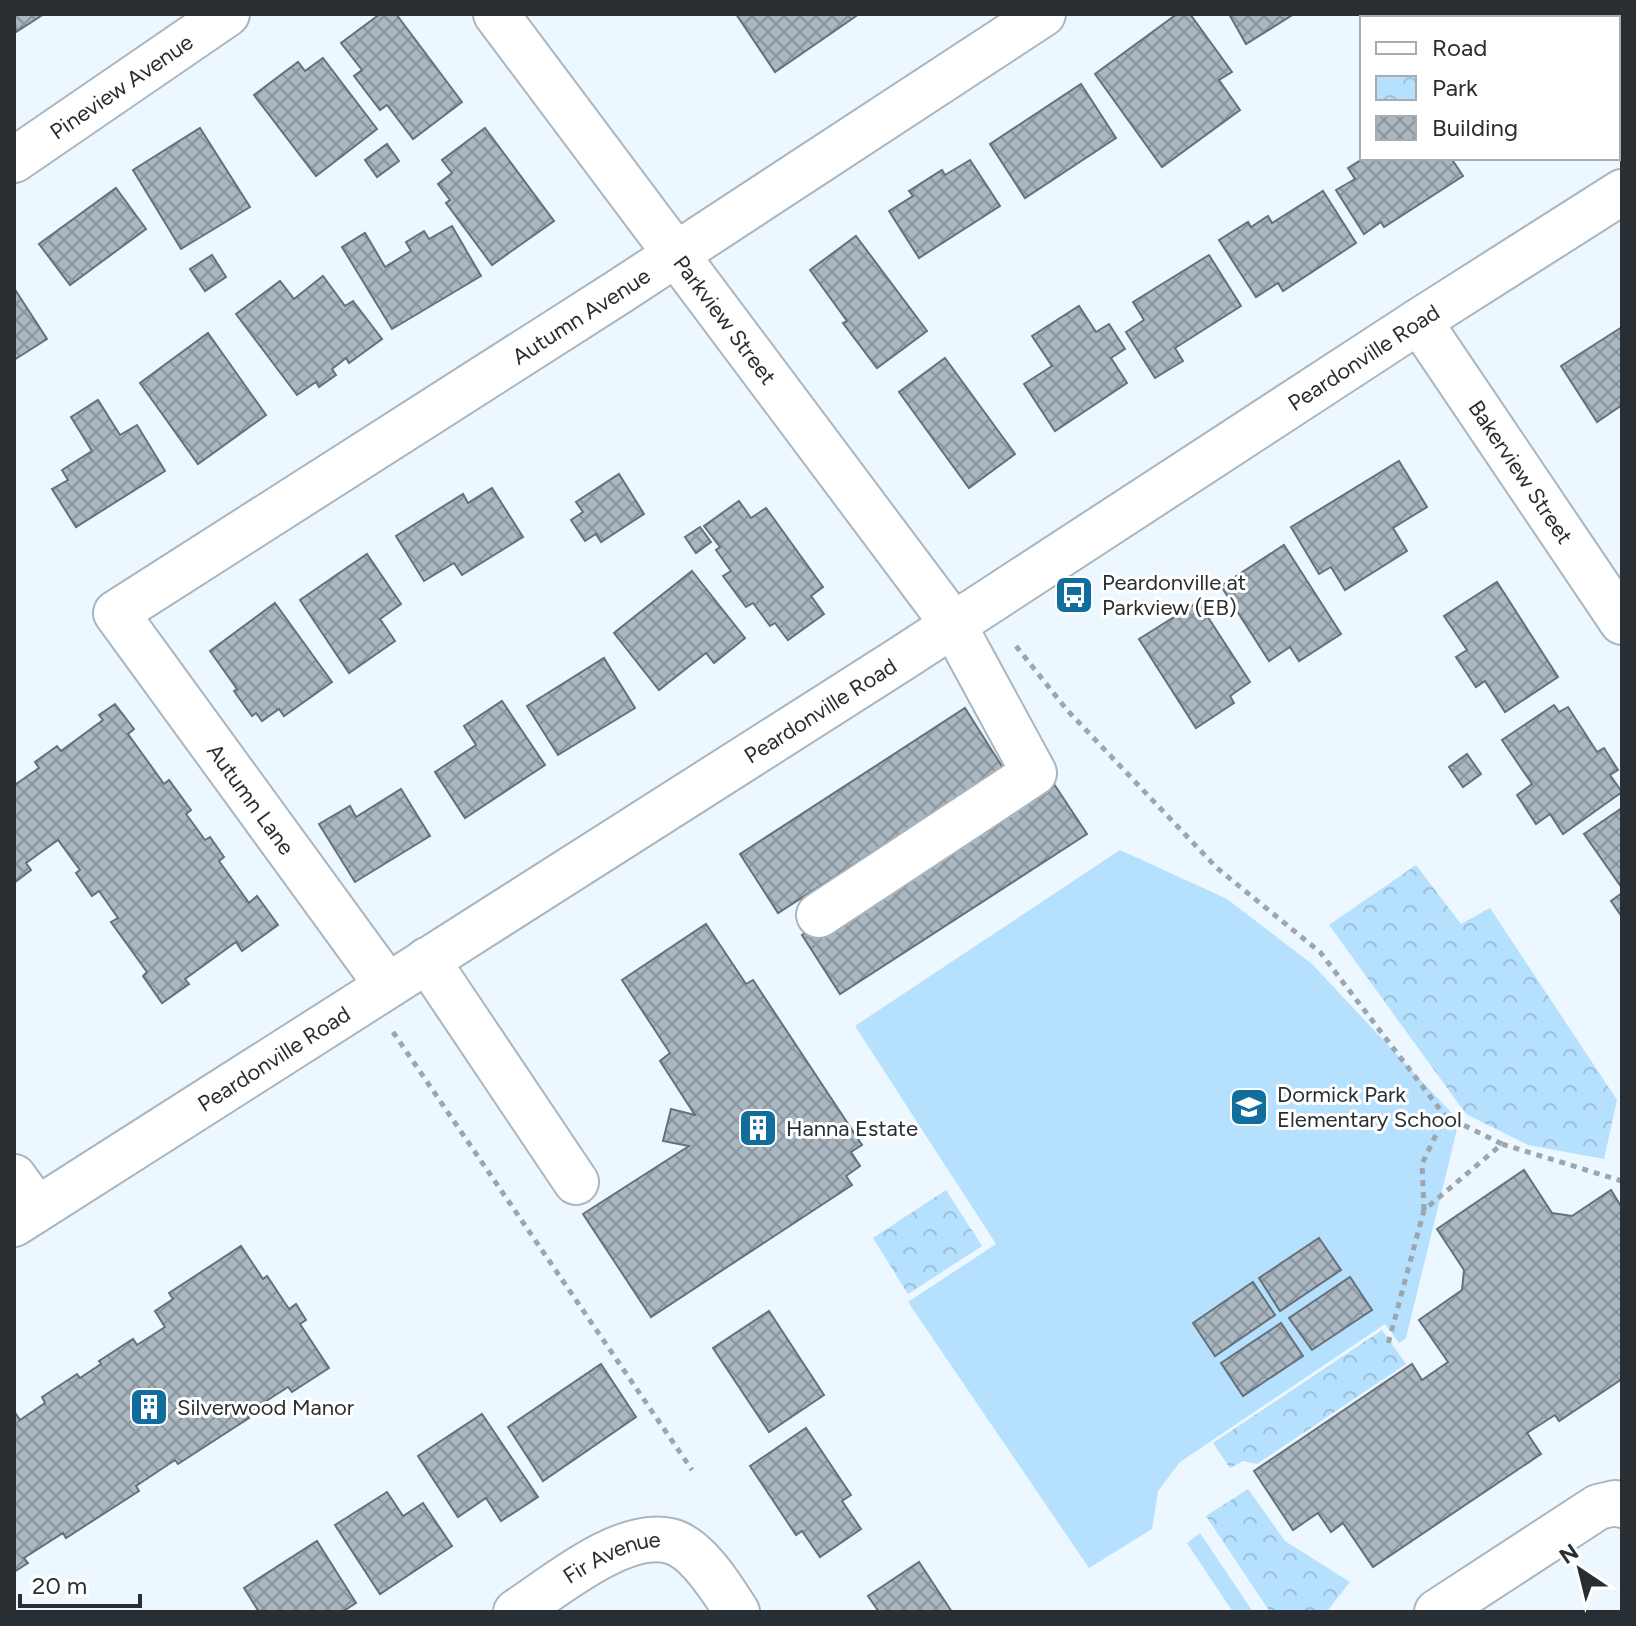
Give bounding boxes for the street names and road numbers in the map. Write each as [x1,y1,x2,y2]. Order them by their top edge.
street label: Pineview Avenue [45,28,198,145]
street label: Parkview Street [668,250,782,390]
street label: Autumn Avenue [507,262,655,371]
street label: Peardonville Road [1283,298,1445,417]
street label: Bakerview Street [1462,395,1578,549]
street label: Peardonville Road [739,652,902,769]
street label: Autumn Lane [201,738,300,860]
street label: Peardonville Road [193,1000,355,1117]
street label: Fir Avenue [558,1526,661,1590]

